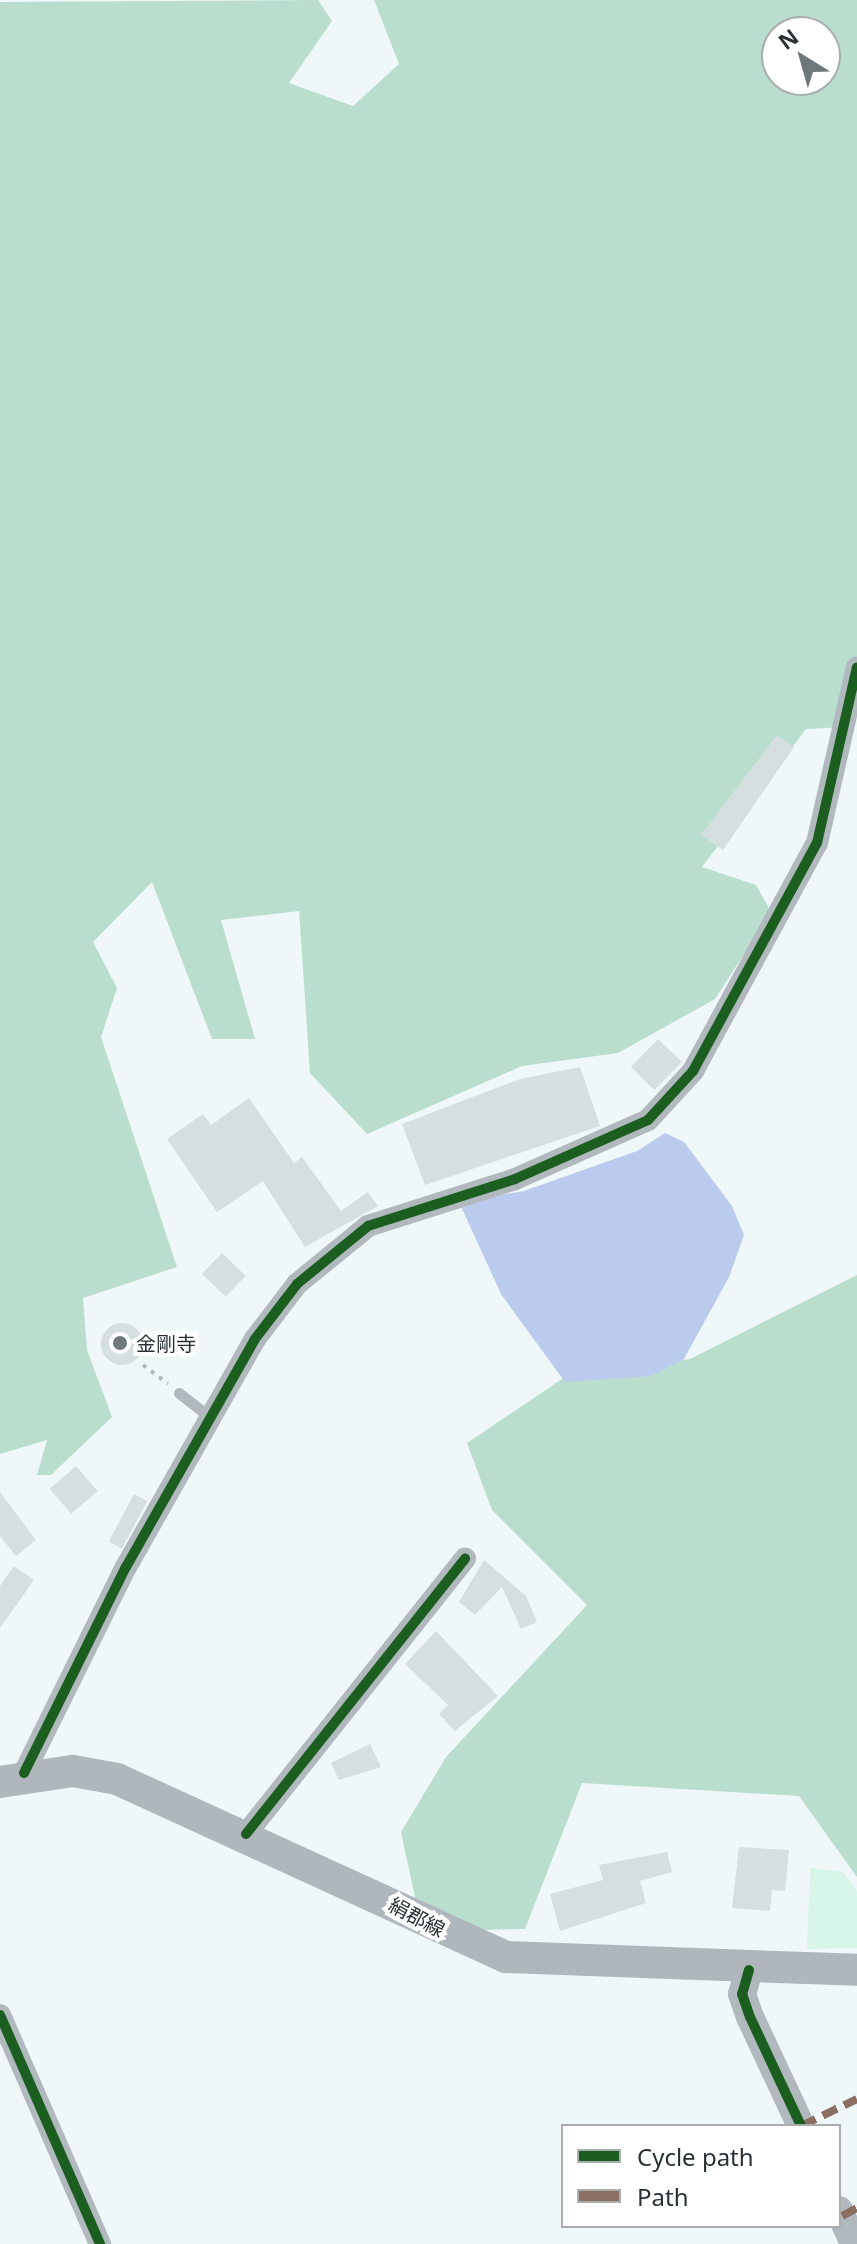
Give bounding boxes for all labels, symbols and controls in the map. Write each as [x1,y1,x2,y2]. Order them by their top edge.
north arrow [761,16,841,96]
text: N [772,21,804,56]
place label: 金剛寺 [136,1331,196,1355]
marker: 金剛寺 [111,1334,129,1352]
street label: 絹郡線 [385,1892,449,1942]
legend [561,2124,841,2228]
text: Cycle path [637,2140,754,2173]
text: Path [637,2180,688,2213]

